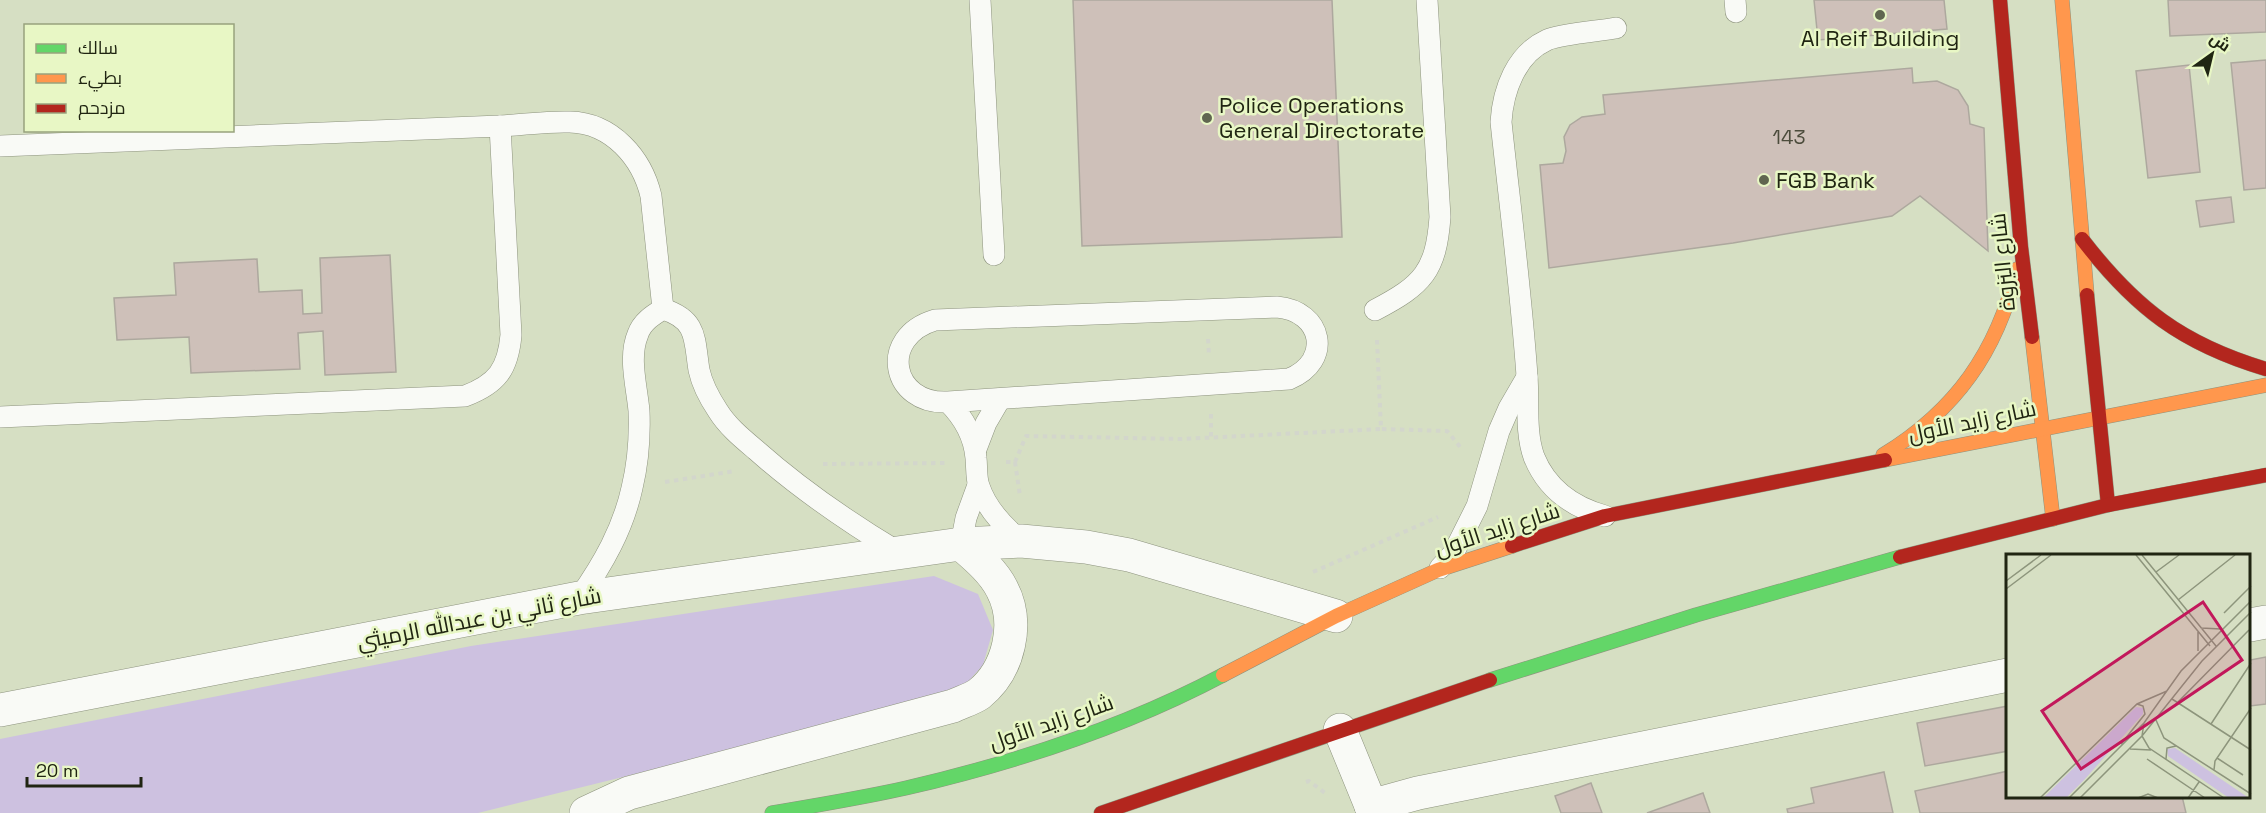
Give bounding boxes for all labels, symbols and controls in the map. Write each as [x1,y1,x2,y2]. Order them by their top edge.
marker: Al Reif Building [1873,8,1887,22]
legend [24,24,234,132]
place label: Al Reif Building [1801,24,1959,52]
north arrow [2182,24,2242,84]
text: ش [2206,28,2234,56]
text: سالك [78,36,118,59]
text: بطيء [78,66,122,92]
place label: Police Operations General Directorate [1219,91,1424,144]
text: مزدحم [78,96,126,120]
marker: Police Operations General Directorate [1200,111,1214,125]
house number: 143 [1773,124,1805,150]
place label: FGB Bank [1776,166,1875,194]
marker: FGB Bank [1757,173,1771,187]
street label: شارع اليَزوة [1983,212,2022,312]
street label: شارع زايد الأول [1906,394,2039,449]
street label: شارع زايد الأول [1431,496,1563,563]
inset map [2006,554,2251,798]
street label: شارع ثاني بن عبدالله الرميثي [355,581,604,658]
street label: شارع زايد الأول [985,688,1117,757]
scale bar [27,750,141,788]
text: 20 m [36,759,79,782]

